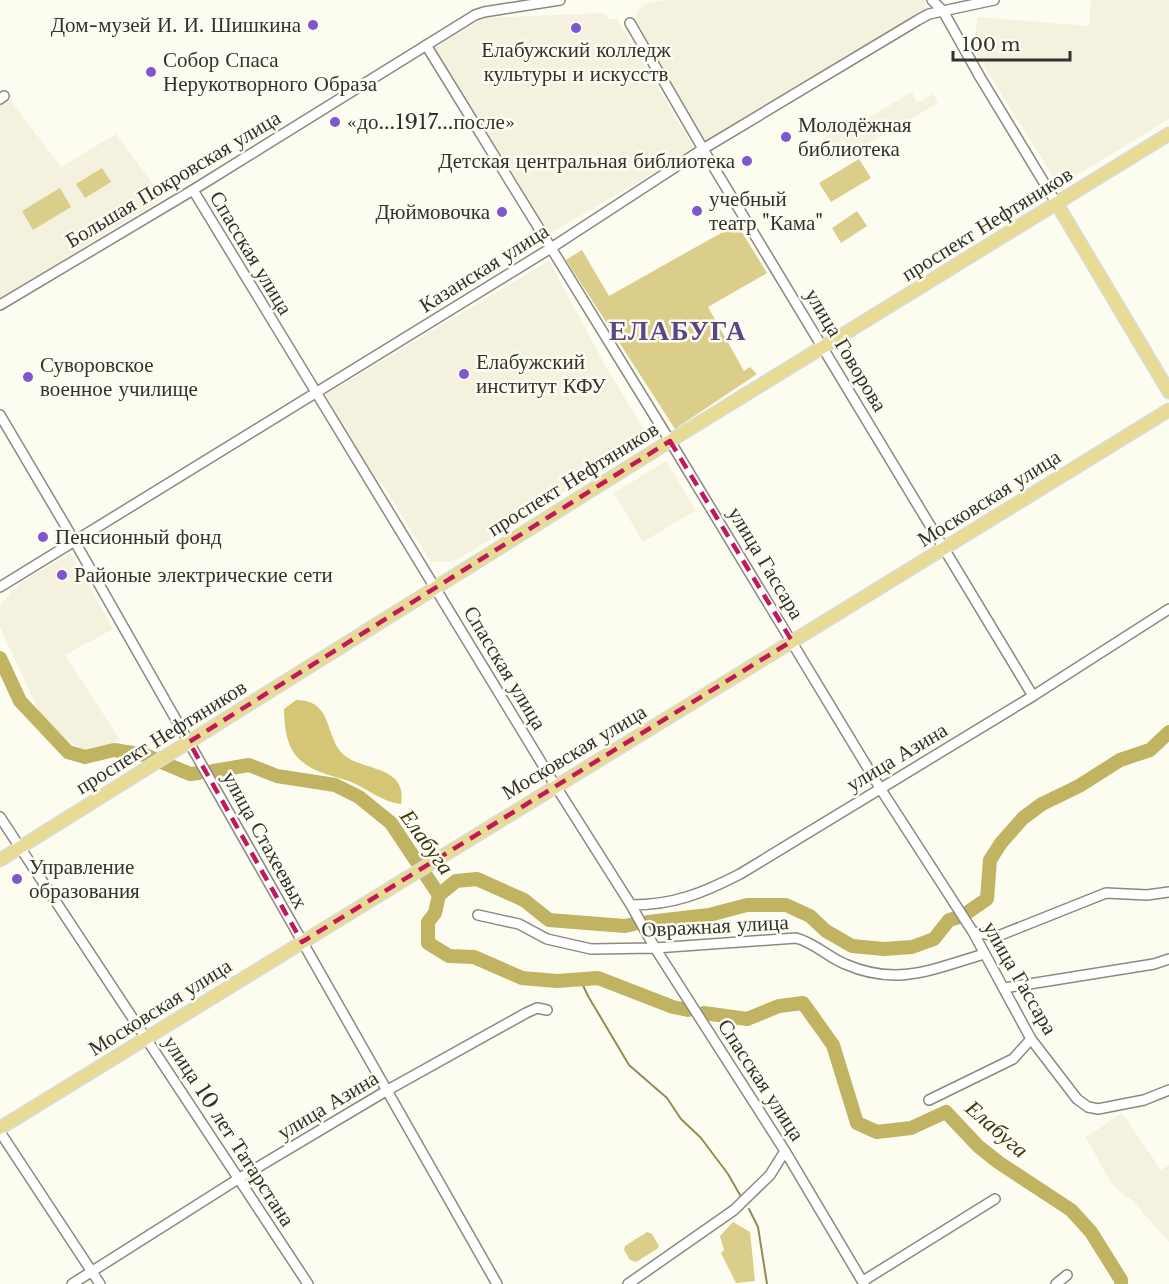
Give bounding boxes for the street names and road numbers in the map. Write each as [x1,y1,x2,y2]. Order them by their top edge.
street label: Большая Покровская улица [61,104,286,254]
street label: проспект Нефтяников [897,161,1077,287]
street label: Спасская улица [204,186,299,320]
street label: Казанская улица [414,217,554,318]
street label: улица Говорова [799,284,893,417]
street label: проспект Нефтяников [483,416,663,542]
street label: Московская улица [913,443,1066,552]
street label: улица Гассара [722,502,810,625]
street label: Спасская улица [458,601,553,735]
street label: проспект Нефтяников [71,674,251,800]
street label: Московская улица [497,698,652,805]
street label: улица Азина [842,716,953,797]
street label: улица Стахеевых [216,767,314,914]
street label: Овражная улица [641,909,790,943]
street label: улица Гассара [977,917,1063,1040]
street label: Московская улица [84,952,237,1061]
street label: Спасская улица [712,1014,810,1146]
street label: улица 10 лет Татарстана [158,1031,301,1232]
street label: улица Азина [273,1064,384,1145]

